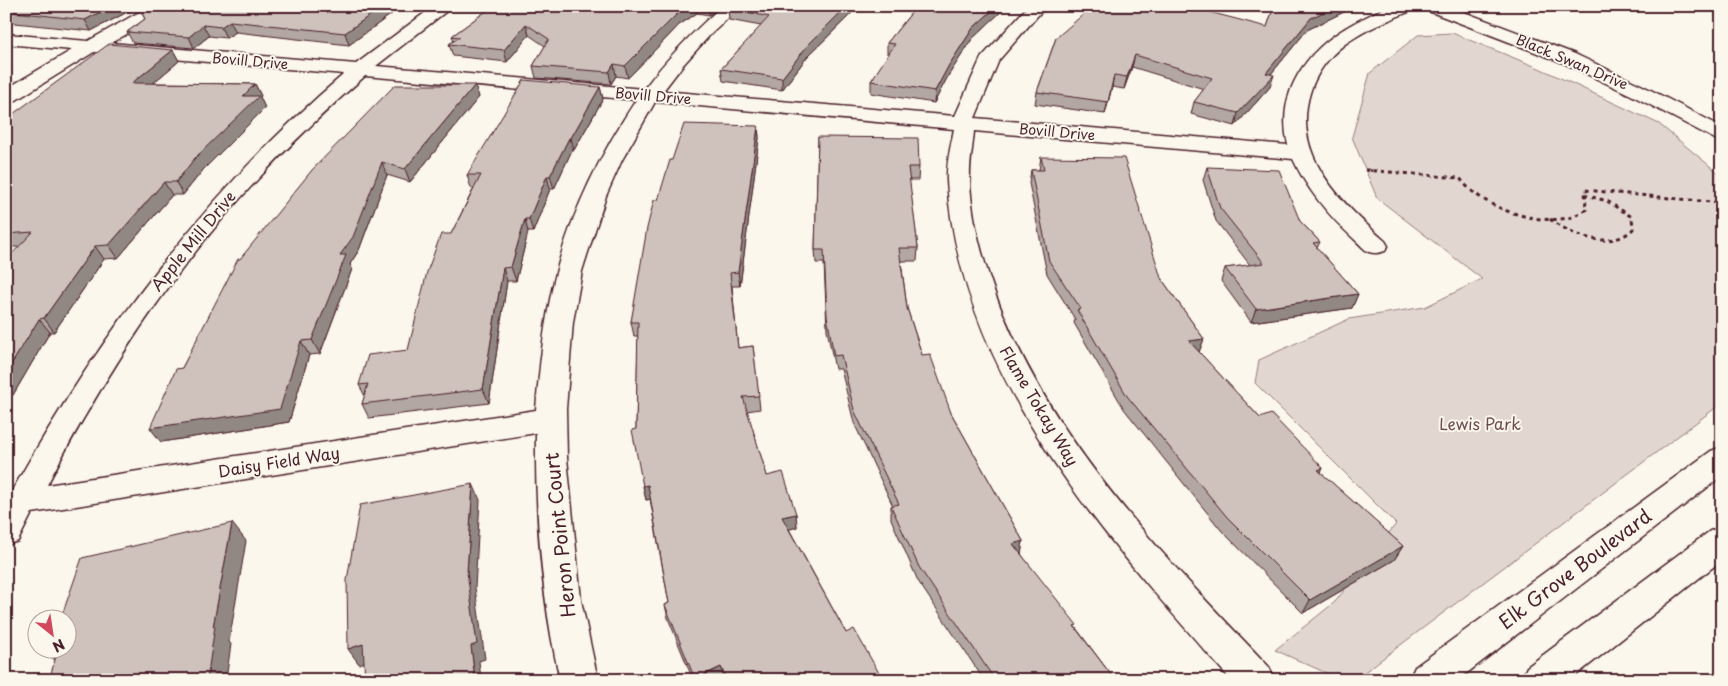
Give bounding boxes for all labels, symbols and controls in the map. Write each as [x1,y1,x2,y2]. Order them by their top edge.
street label: Black Swan Drive [1513,28,1631,95]
street label: Bovill Drive [211,47,289,74]
street label: Bovill Drive [614,82,692,109]
street label: Bovill Drive [1018,118,1096,145]
street label: Apple Mill Drive [144,185,240,296]
street label: Flame Tokay Way [994,341,1085,470]
park label: Lewis Park [1439,411,1521,435]
street label: Daisy Field Way [216,440,341,482]
street label: Heron Point Court [536,451,582,619]
street label: Elk Grove Boulevard [1492,501,1657,635]
north arrow [28,608,78,658]
text: N [49,634,69,658]

